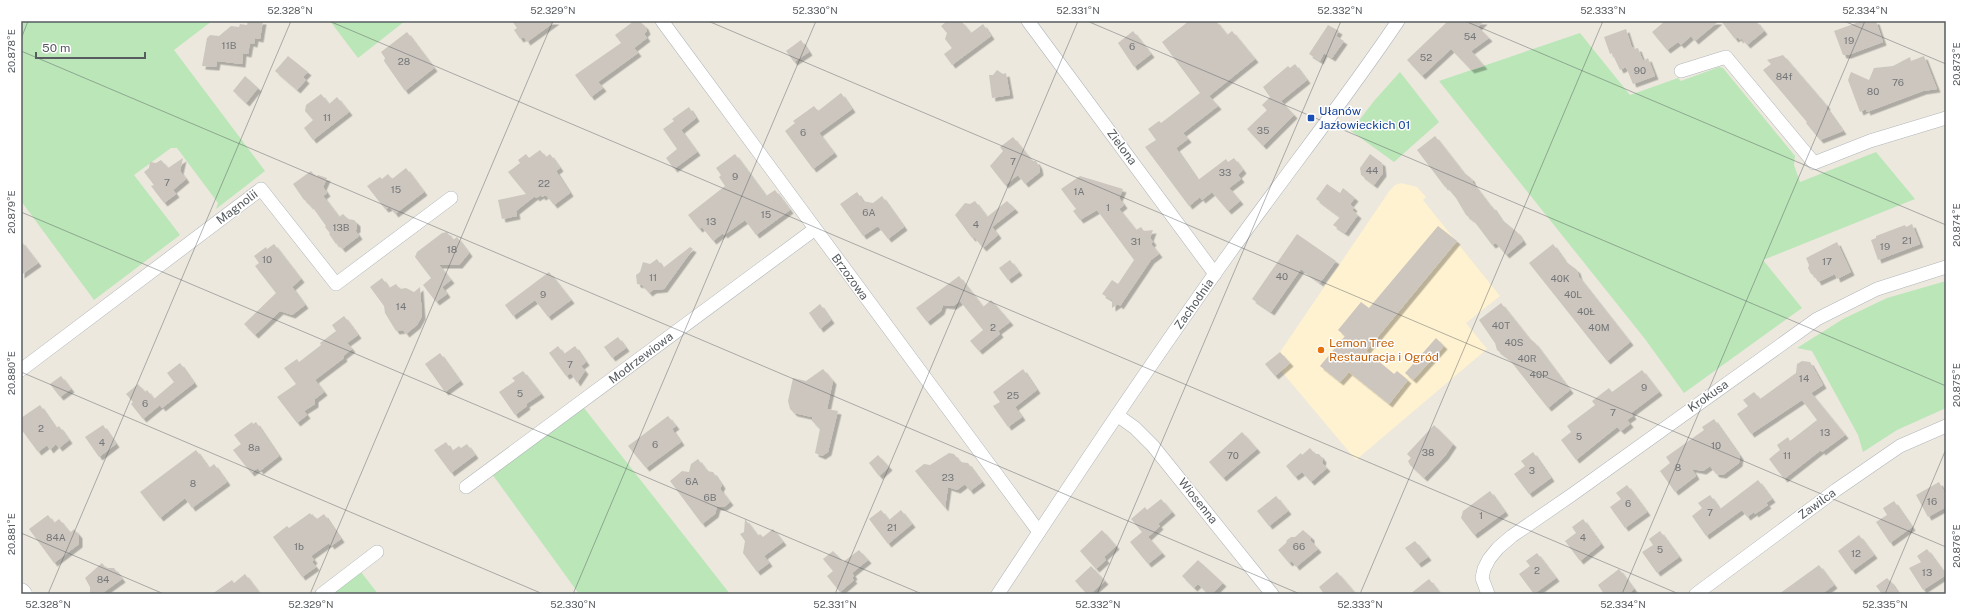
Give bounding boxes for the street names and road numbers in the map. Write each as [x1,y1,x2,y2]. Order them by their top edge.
street label: Zielona [1104,126,1140,168]
street label: Magnolii [214,187,260,227]
street label: Brzozowa [829,251,871,303]
street label: Zachodnia [1172,276,1216,332]
street label: Modrzewiowa [606,329,676,387]
street label: Krokusa [1685,377,1731,415]
street label: Wiosenna [1175,475,1221,527]
street label: Zawilca [1796,486,1838,522]

